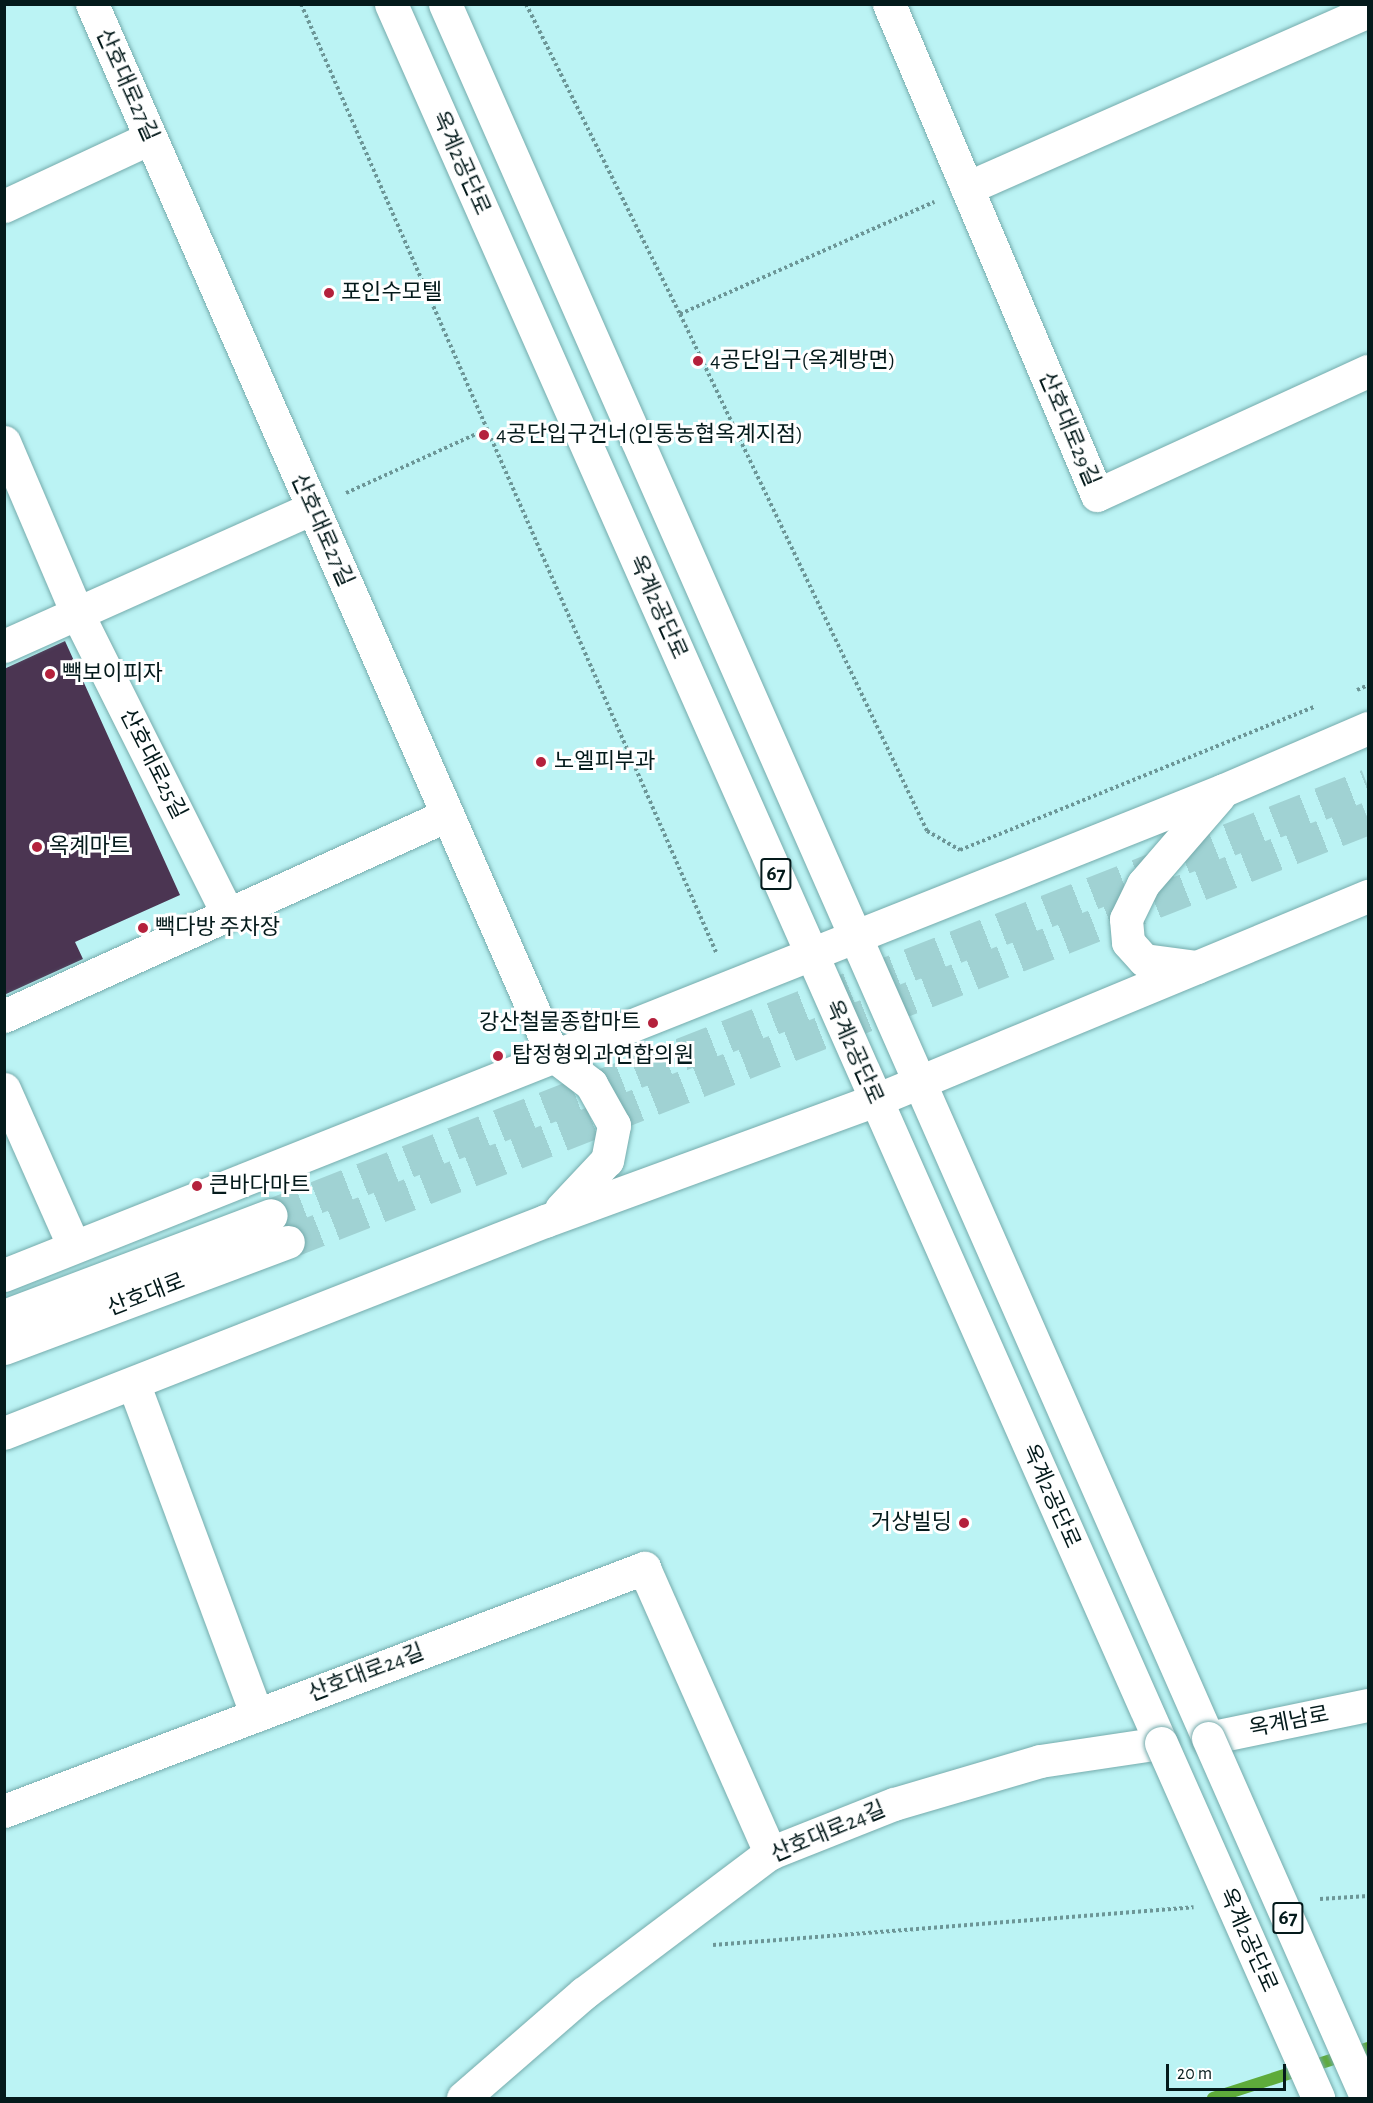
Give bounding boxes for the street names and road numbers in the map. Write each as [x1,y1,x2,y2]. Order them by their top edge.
street label: 산호대로27길 [90,25,164,145]
street label: 옥계2공단로 [426,107,496,219]
street label: 산호대로29길 [1033,368,1105,490]
street label: 산호대로27길 [285,470,359,590]
street label: 옥계2공단로 [623,551,693,663]
street label: 산호대로25길 [114,704,192,824]
road number: 67 [760,856,792,892]
street label: 옥계2공단로 [819,996,889,1108]
street label: 산호대로 [103,1268,189,1322]
street label: 옥계2공단로 [1016,1440,1086,1552]
street label: 산호대로24길 [304,1639,428,1707]
street label: 옥계남로 [1247,1701,1331,1743]
street label: 산호대로24길 [767,1796,889,1868]
street label: 옥계2공단로 [1213,1884,1283,1996]
road number: 67 [1272,1900,1304,1936]

